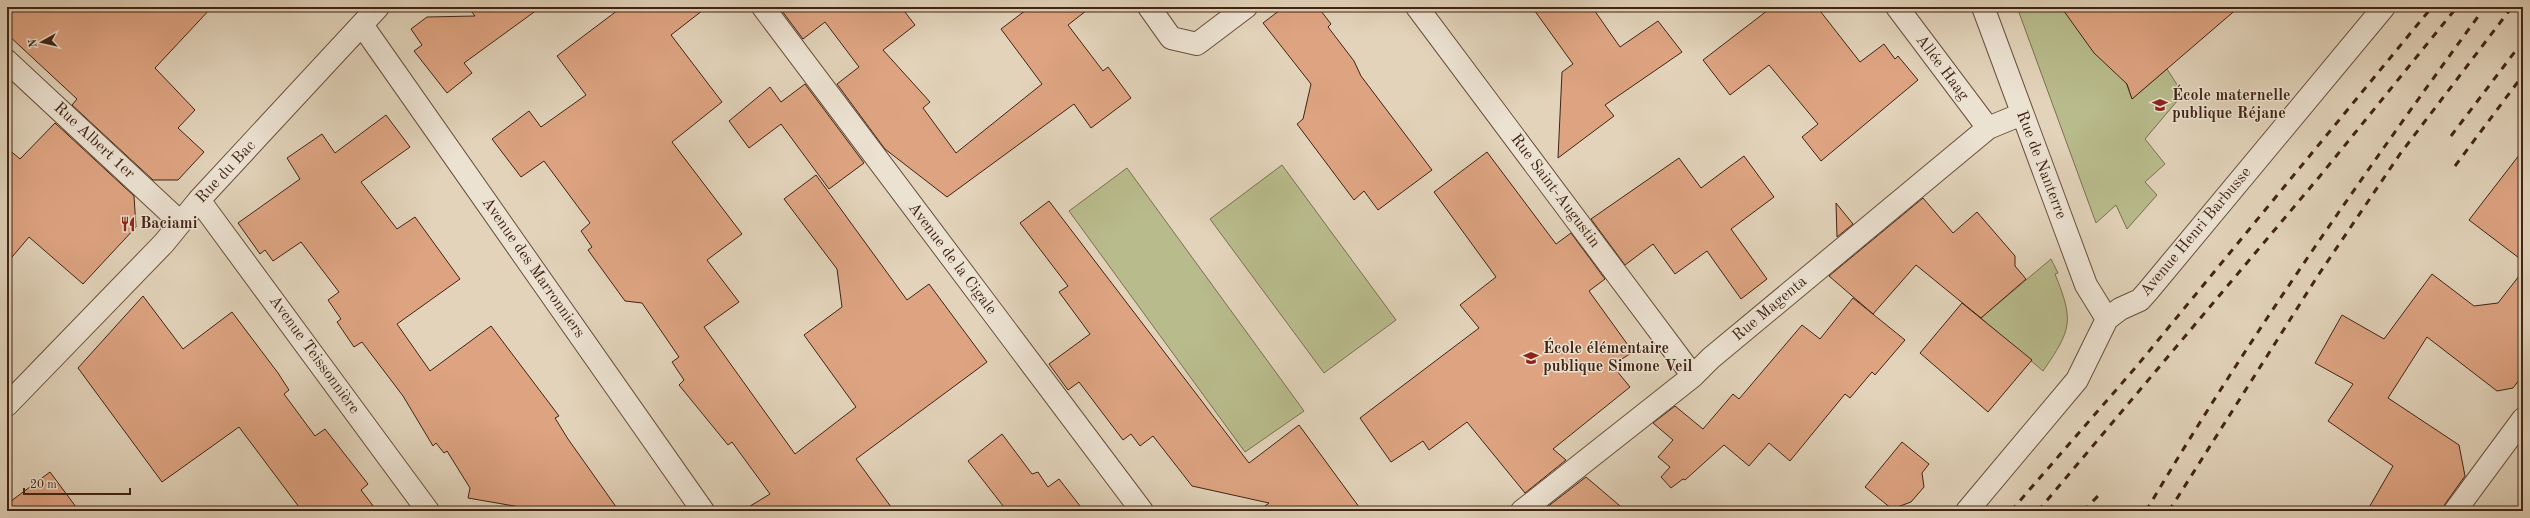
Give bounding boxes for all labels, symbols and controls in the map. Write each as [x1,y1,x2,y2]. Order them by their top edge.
north arrow [22,22,62,62]
street label: Allée Haag [1912,32,1972,104]
text: N [27,38,40,48]
place label: École maternelle publique Réjane [2172,84,2291,122]
school or university icon: École maternelle publique Réjane [2151,96,2169,114]
street label: Rue Albert 1er [51,100,138,183]
street label: Rue de Nanterre [2013,109,2069,221]
street label: Rue Saint-Augustin [1507,131,1603,251]
street label: Rue du Bac [193,138,259,206]
street label: Avenue Henri Barbusse [2138,165,2254,299]
street label: Avenue des Marronniers [478,195,588,341]
street label: Avenue de la Cigale [905,200,999,318]
restaurant icon: Baciami [119,215,137,233]
place label: Baciami [140,216,198,232]
street label: Rue Magenta [1730,273,1810,344]
street label: Avenue Teissonnière [266,293,362,417]
place label: École élémentaire publique Simone Veil [1543,337,1692,375]
school or university icon: École élémentaire publique Simone Veil [1522,349,1540,367]
scale bar [24,470,130,496]
text: 20 m [30,479,57,491]

